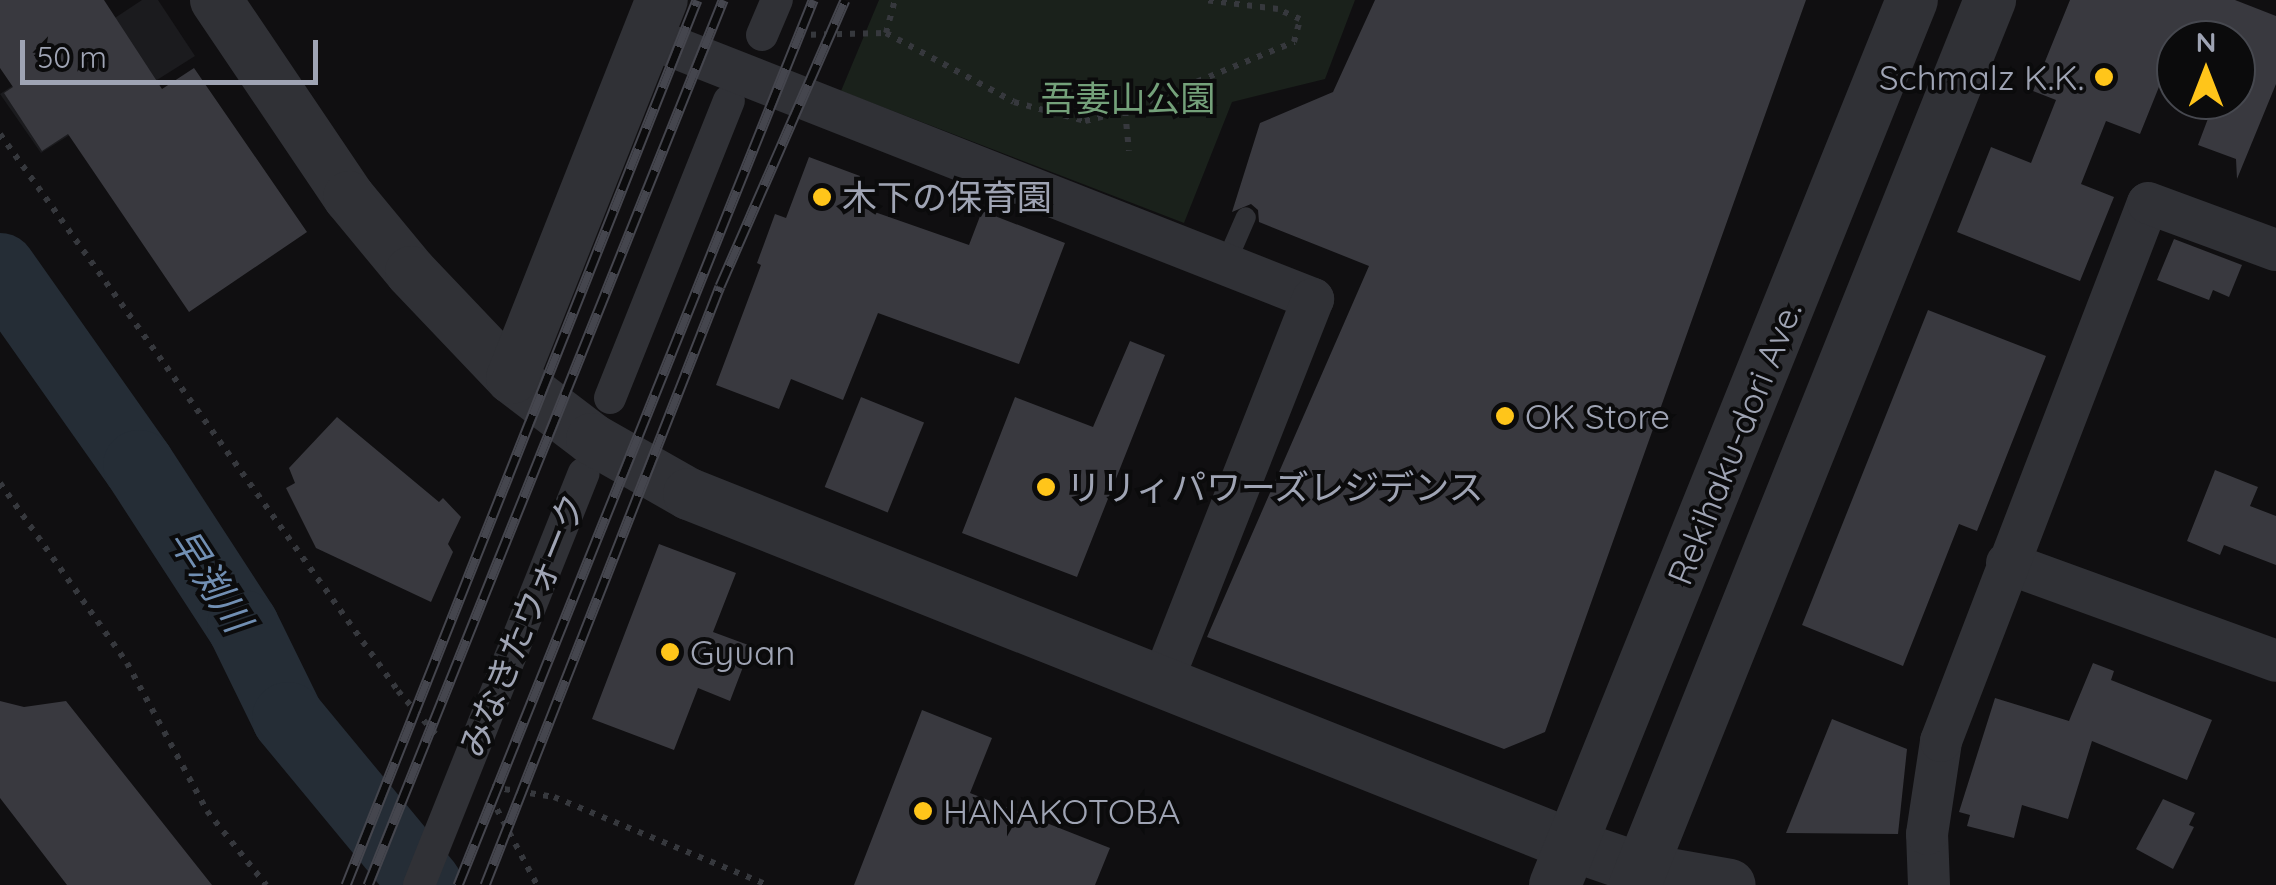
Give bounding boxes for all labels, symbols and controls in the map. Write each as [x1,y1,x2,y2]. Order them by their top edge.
scale bar [25,20,322,82]
north arrow [2156,20,2256,120]
text: N [2196,24,2216,59]
text: 50 m [37,38,107,76]
place label: Schmalz K.K. [1879,56,2084,98]
marker: Schmalz K.K. [2093,66,2115,88]
park label: 吾妻山公園 [1041,77,1215,119]
place label: 木下の保育園 [842,176,1052,218]
marker: 木下の保育園 [811,186,833,208]
street label: Rekihaku-dori Ave. [1658,295,1810,591]
place label: OK Store [1525,395,1670,437]
marker: OK Store [1494,405,1516,427]
place label: リリィパワーズレジデンス [1066,466,1486,508]
marker: リリィパワーズレジデンス [1035,476,1057,498]
street label: みなきたウォーク [450,487,594,763]
water label: 早渕川 [160,520,260,640]
place label: Gyuan [690,631,796,673]
marker: Gyuan [659,641,681,663]
place label: HANAKOTOBA [943,790,1180,832]
marker: HANAKOTOBA [912,800,934,822]

